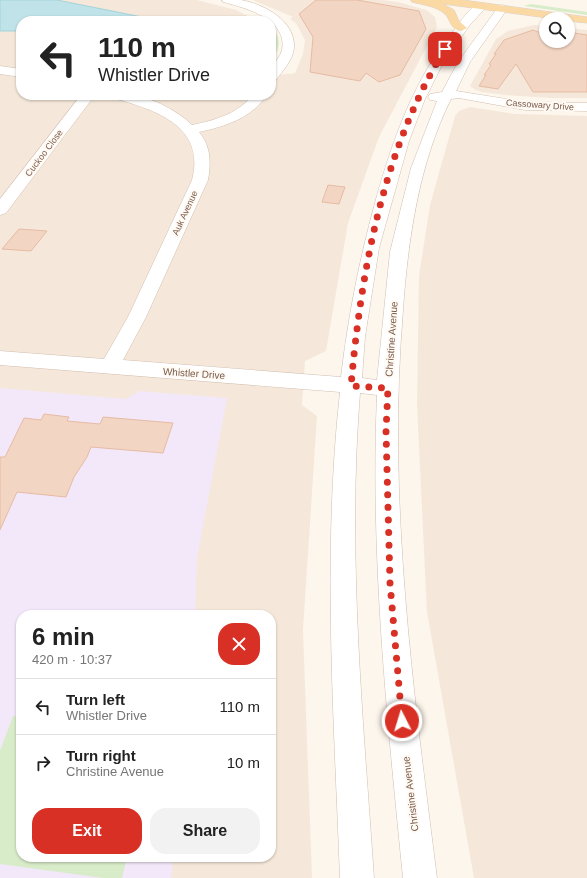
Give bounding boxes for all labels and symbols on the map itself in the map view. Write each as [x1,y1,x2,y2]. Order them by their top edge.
pin [428,32,462,66]
street label: Cassowary Drive [506,98,574,112]
street label: Cuckoo Close [23,128,65,178]
street label: Auk Avenue [170,189,200,237]
street label: Christine Avenue [383,301,400,377]
street label: Whistler Drive [163,366,226,381]
position arrow [381,700,423,742]
street label: Christine Avenue [400,755,421,832]

